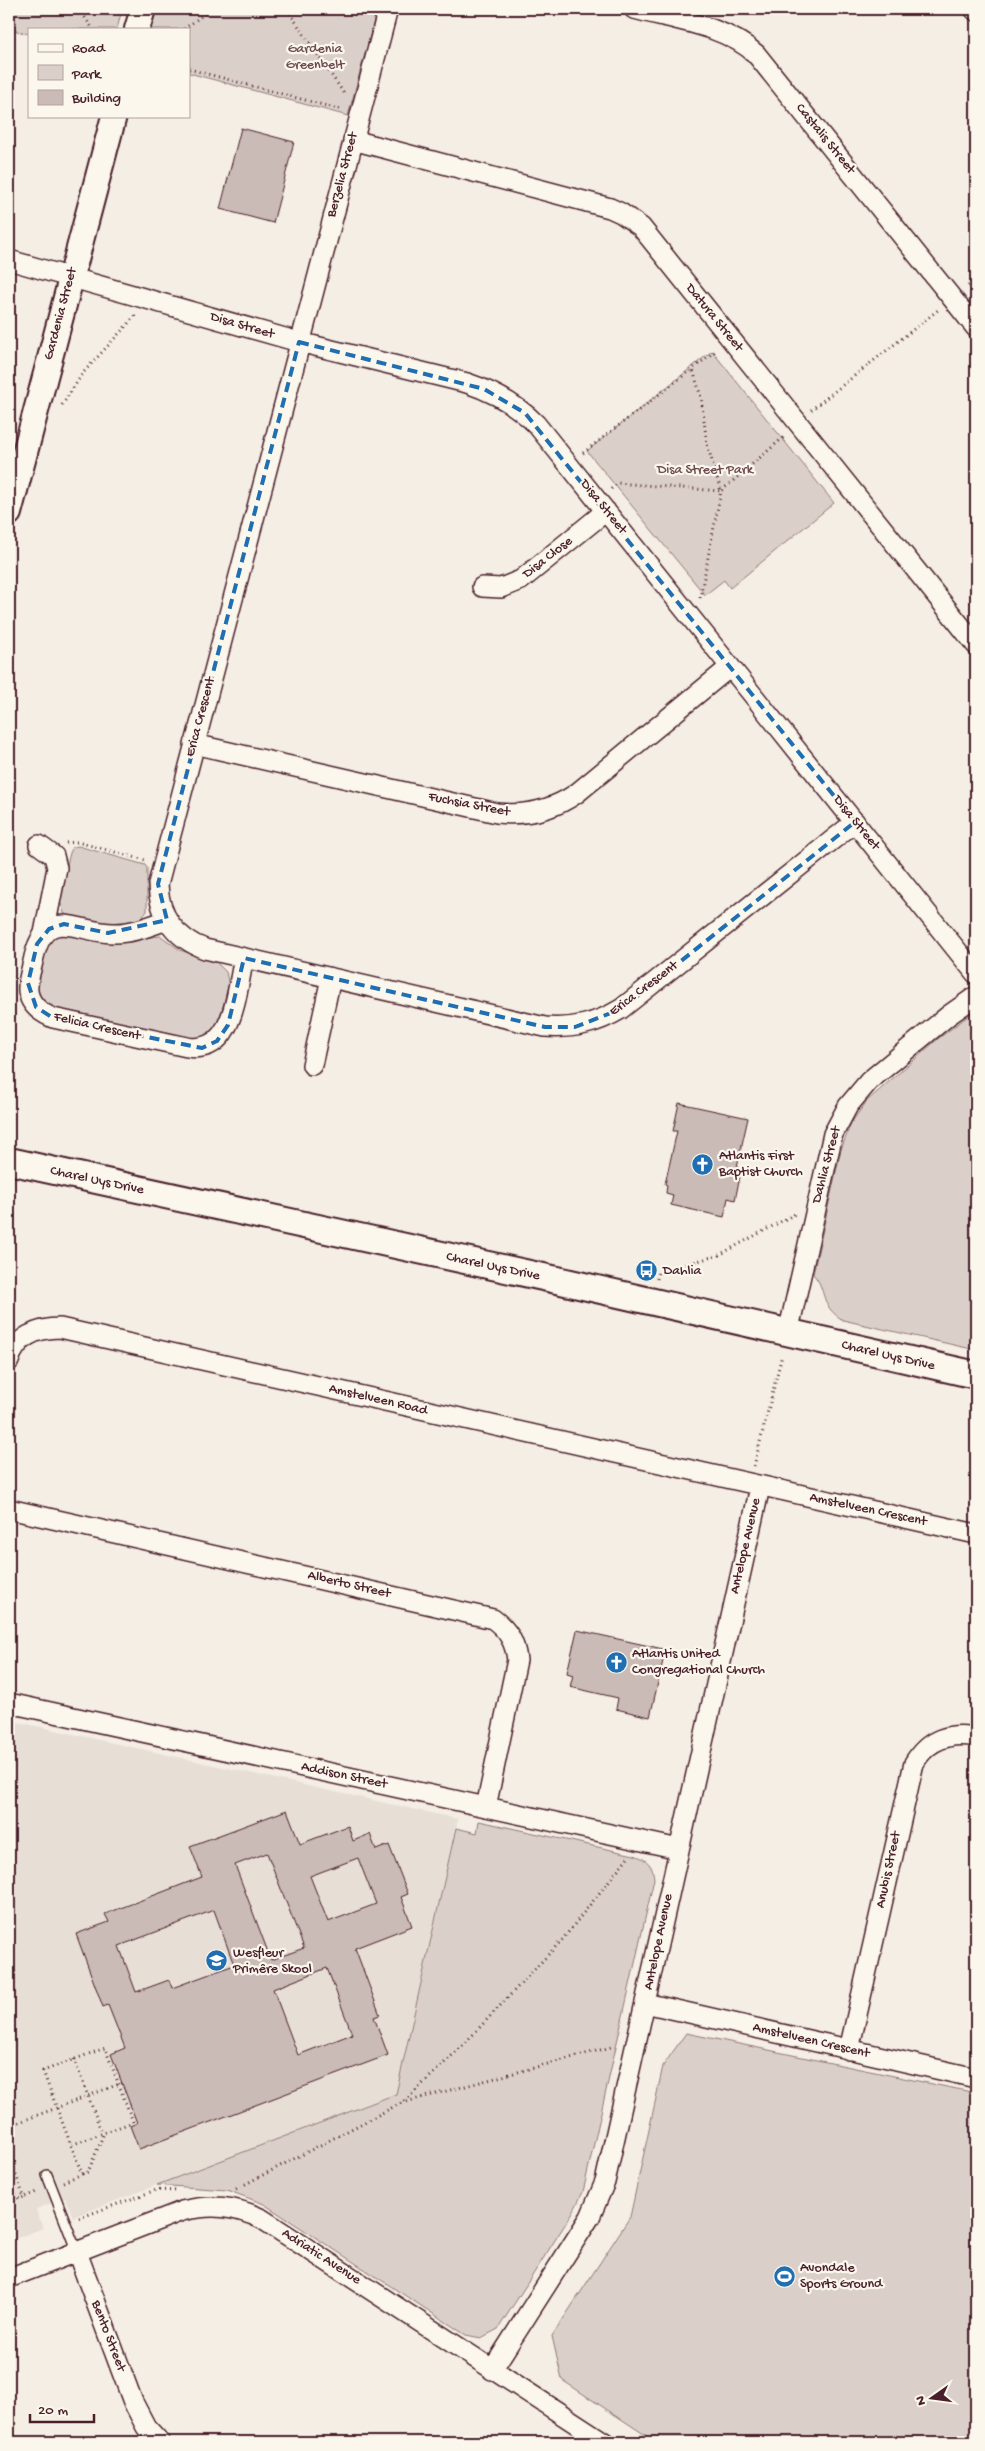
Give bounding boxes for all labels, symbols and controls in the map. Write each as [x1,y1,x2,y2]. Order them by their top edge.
legend [28,28,190,118]
text: Road [72,40,106,58]
park label: Gardenia Greenbelt [286,41,345,74]
text: Park [71,66,102,84]
text: Building [71,90,121,108]
street label: Castalis Street [791,100,859,179]
street label: Berzelia Street [323,129,363,220]
street label: Gardenia Street [40,265,82,362]
street label: Datura Street [681,280,747,356]
street label: Disa Street [207,308,277,344]
park label: Disa Street Park [656,462,755,479]
street label: Disa Street [575,475,631,539]
street label: Disa Close [519,533,577,583]
street label: Erica Crescent [182,674,220,759]
street label: Fuchsia Street [426,789,512,821]
street label: Disa Street [828,791,884,855]
street label: Erica Crescent [606,957,683,1020]
street label: Felicia Crescent [51,1009,143,1046]
street label: Dahlia Street [808,1123,846,1206]
place label: Atlantis First Baptist Church [718,1148,803,1181]
church icon: Atlantis First Baptist Church [691,1152,715,1176]
street label: Charel Uys Drive [49,1163,146,1199]
street label: Charel Uys Drive [445,1249,542,1285]
bus stop icon: Dahlia [635,1259,659,1283]
place label: Dahlia [662,1263,703,1280]
street label: Charel Uys Drive [840,1337,937,1375]
street label: Amstelveen Road [327,1380,431,1420]
street label: Amstelveen Crescent [808,1489,929,1531]
street label: Antelope Avenue [727,1496,765,1596]
street label: Alberto Street [306,1567,393,1603]
place label: Atlantis United Congregational Church [632,1646,766,1679]
church icon: Atlantis United Congregational Church [604,1650,628,1674]
street label: Addison Street [299,1759,390,1794]
street label: Anubis Street [873,1829,906,1910]
street label: Antelope Avenue [641,1892,678,1992]
place label: Wesfleur Primêre Skool [232,1945,312,1978]
school or university icon: Wesfleur Primêre Skool [205,1949,229,1973]
street label: Amstelveen Crescent [751,2019,872,2063]
street label: Adriatic Avenue [278,2225,364,2289]
place label: Avondale Sports Ground [800,2260,884,2293]
sports icon: Avondale Sports Ground [772,2264,796,2288]
street label: Bento Street [86,2297,130,2375]
north arrow [908,2374,958,2424]
scale bar [30,2391,94,2423]
text: N [912,2394,931,2407]
text: 20 m [38,2402,68,2420]

